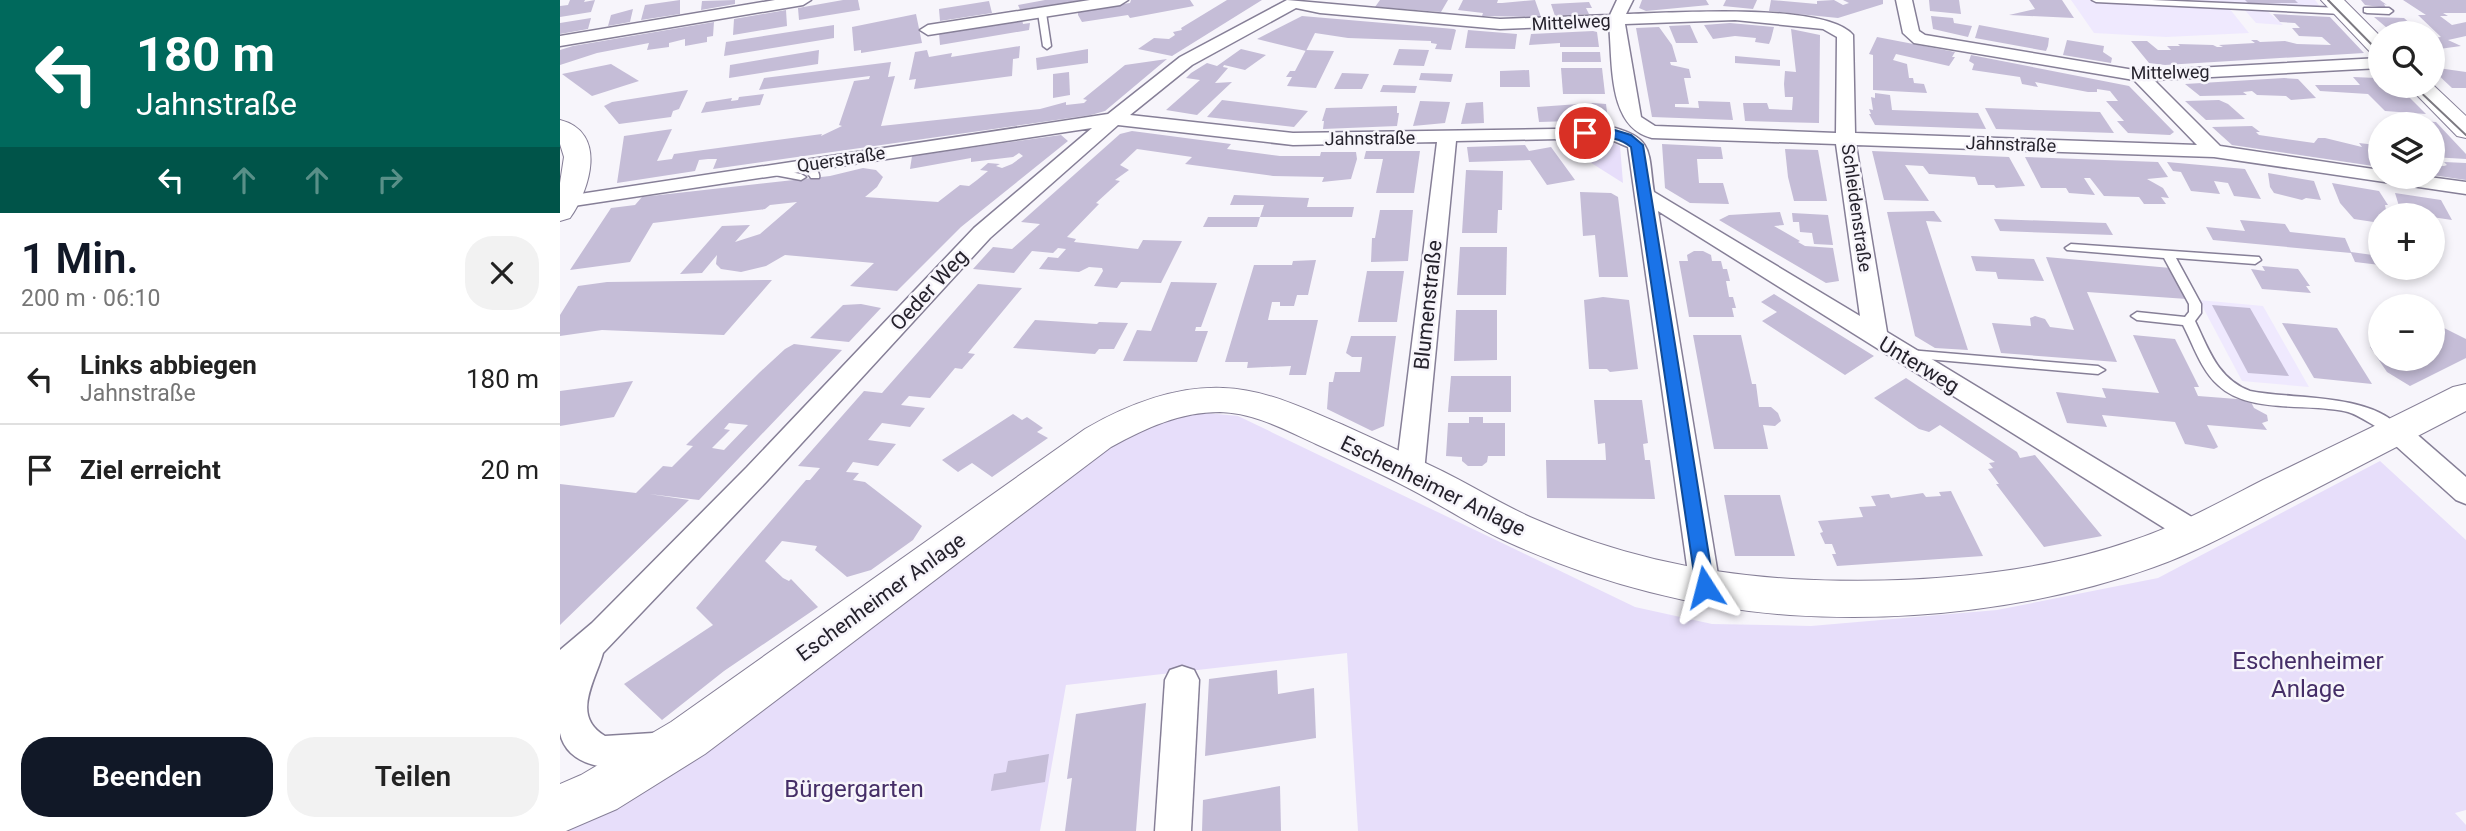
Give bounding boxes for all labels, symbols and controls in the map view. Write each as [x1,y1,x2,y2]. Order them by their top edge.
street label: Mittelweg [1531,9,1611,35]
map controls [2368,21,2445,371]
button: search [2368,21,2445,98]
text: 180 m [136,26,275,83]
icon: left [21,28,112,119]
street label: Mittelweg [2130,61,2210,83]
text: Jahnstraße [136,85,297,123]
pin [1555,103,1615,163]
button: layers [2368,112,2445,189]
icon: arrive [1566,114,1604,152]
street label: Jahnstraße [1325,127,1415,149]
street label: Jahnstraße [1965,132,2057,156]
street label: Querstraße [795,142,887,176]
street label: Schleidenstraße [1838,143,1876,273]
icon: left [152,161,190,199]
icon: ahead [225,161,263,199]
icon: ahead [298,161,336,199]
icon: right [371,161,409,199]
button: + [2368,203,2445,280]
text: 1 Min. [21,234,139,283]
button: close [465,236,539,310]
street label: Blumenstraße [1409,239,1447,371]
street label: Oeder Weg [885,244,973,336]
text: 200 m · 06:10 [21,285,160,312]
button: − [2368,294,2445,371]
street label: Unterweg [1875,332,1963,398]
text: Links abbiegen [80,350,257,380]
icon: left [21,360,59,398]
text: 180 m [466,364,539,394]
text: Jahnstraße [80,380,196,407]
street label: Eschenheimer Anlage [1337,431,1529,541]
icon: arrive [21,451,59,489]
text: Ziel erreicht [80,455,221,485]
text: 20 m [481,455,539,485]
street label: Eschenheimer Anlage [792,528,970,666]
position arrow [1668,550,1742,624]
park label: Eschenheimer Anlage [2232,647,2384,703]
button: Beenden [21,737,273,817]
button: Teilen [287,737,539,817]
park label: Bürgergarten [784,775,924,803]

